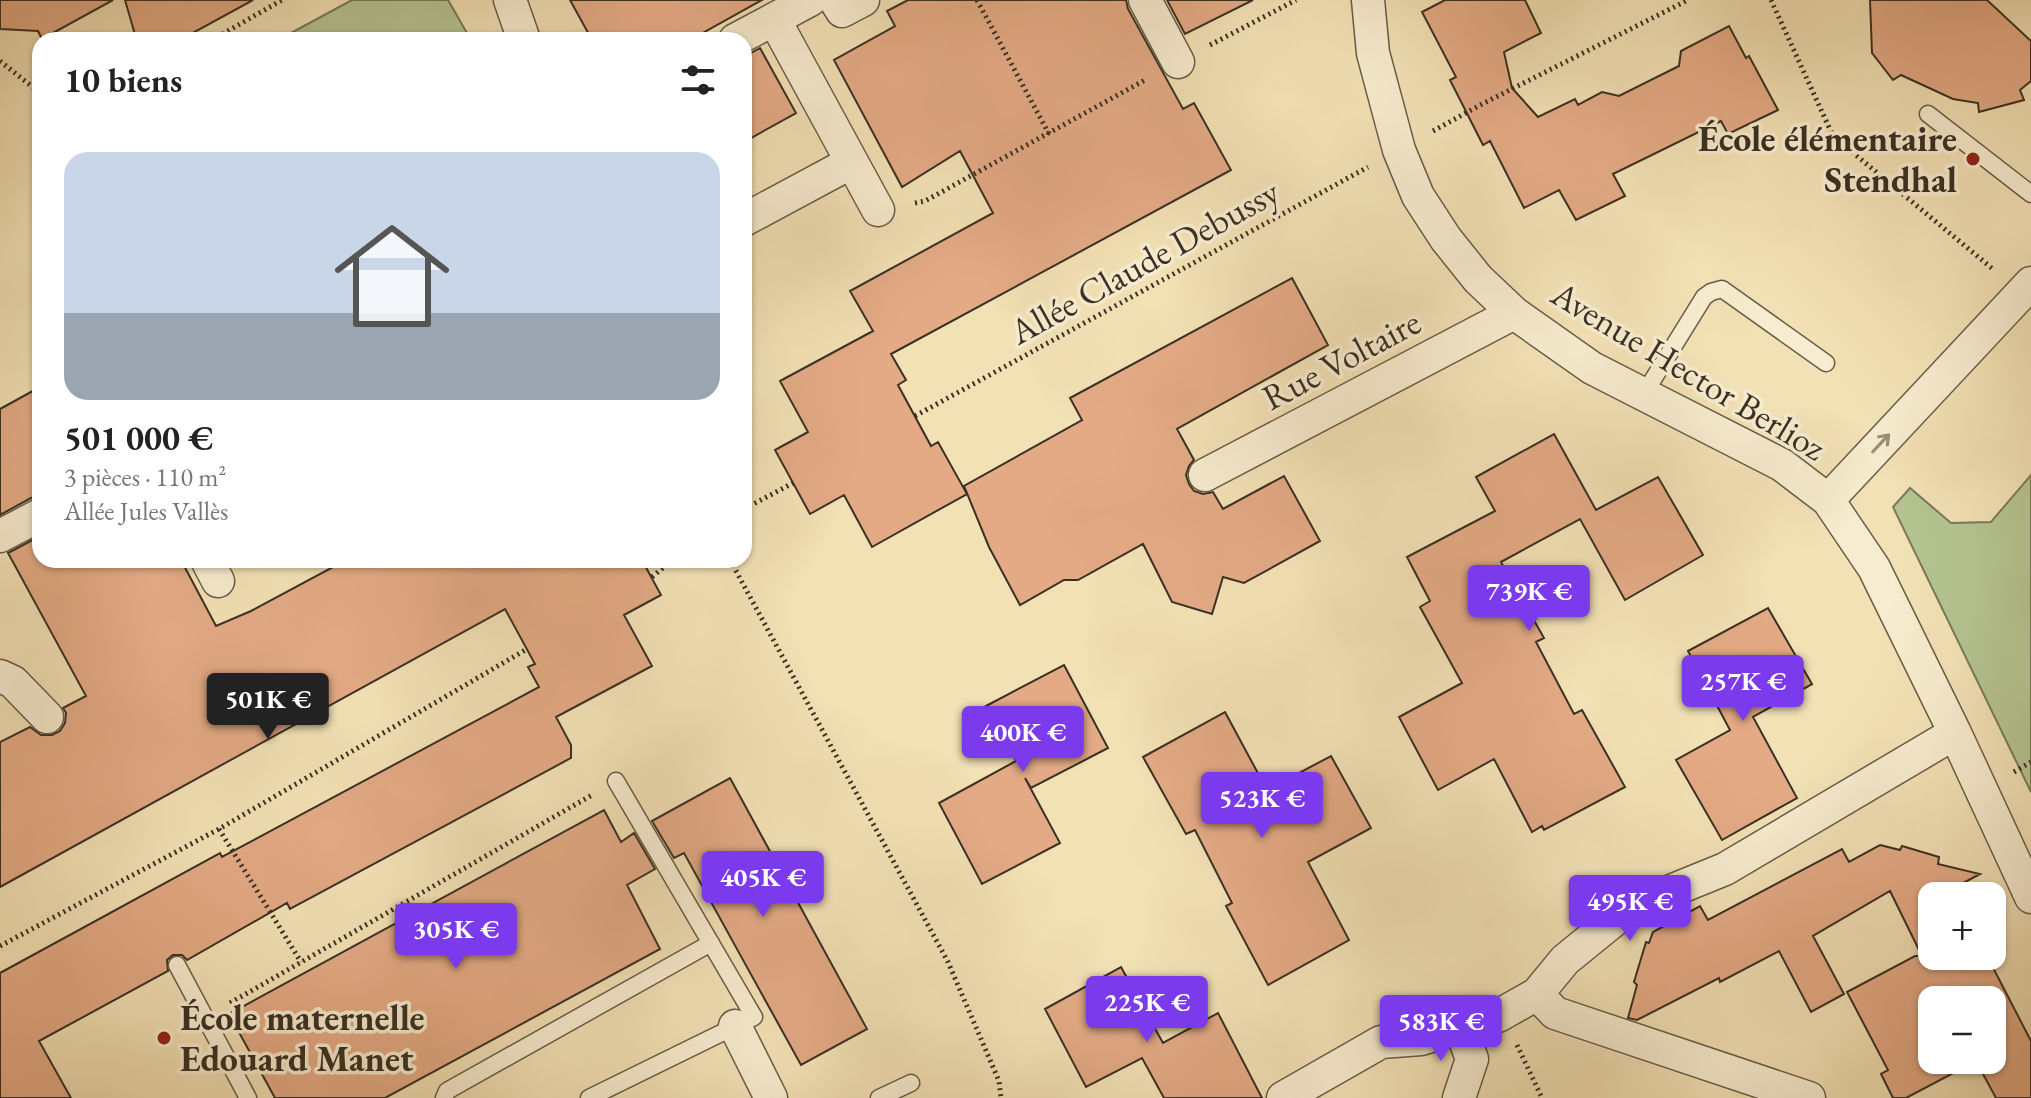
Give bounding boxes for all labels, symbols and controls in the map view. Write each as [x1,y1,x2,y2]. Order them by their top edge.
text: 10 biens [64,58,182,102]
icon: filters [676,58,720,102]
place label: École élémentaire Stendhal [1698,115,1957,203]
marker: École élémentaire Stendhal [1964,150,1982,168]
street label: Allée Claude Debussy [1000,168,1288,356]
icon: home [320,204,464,348]
street label: Avenue Hector Berlioz [1542,269,1835,471]
street label: Rue Voltaire [1254,298,1429,421]
text: 501 000 € [64,416,213,460]
one-way arrow [1872,434,1890,454]
text: 3 pièces · 110 m² [64,460,226,494]
text: Allée Jules Vallès [64,494,228,528]
pin: 739K € [1464,565,1594,633]
text: 739K € [1486,574,1572,608]
pin: 257K € [1678,655,1808,723]
text: 257K € [1700,664,1786,698]
pin: 501K € [203,673,333,741]
text: 501K € [225,682,311,716]
pin: 400K € [958,706,1088,774]
text: 400K € [980,715,1066,749]
pin: 523K € [1197,772,1327,840]
text: 523K € [1219,781,1305,815]
pin: 405K € [698,851,828,919]
text: 405K € [720,860,806,894]
pin: 495K € [1565,875,1695,943]
map controls [1918,882,2006,1074]
button: + [1918,882,2006,970]
text: 495K € [1587,884,1673,918]
pin: 305K € [391,903,521,971]
text: 305K € [413,912,499,946]
pin: 225K € [1082,976,1212,1044]
text: 225K € [1104,985,1190,1019]
button: − [1918,986,2006,1074]
place label: École maternelle Edouard Manet [180,994,425,1082]
pin: 583K € [1376,995,1506,1063]
text: 583K € [1398,1004,1484,1038]
marker: École maternelle Edouard Manet [155,1029,173,1047]

